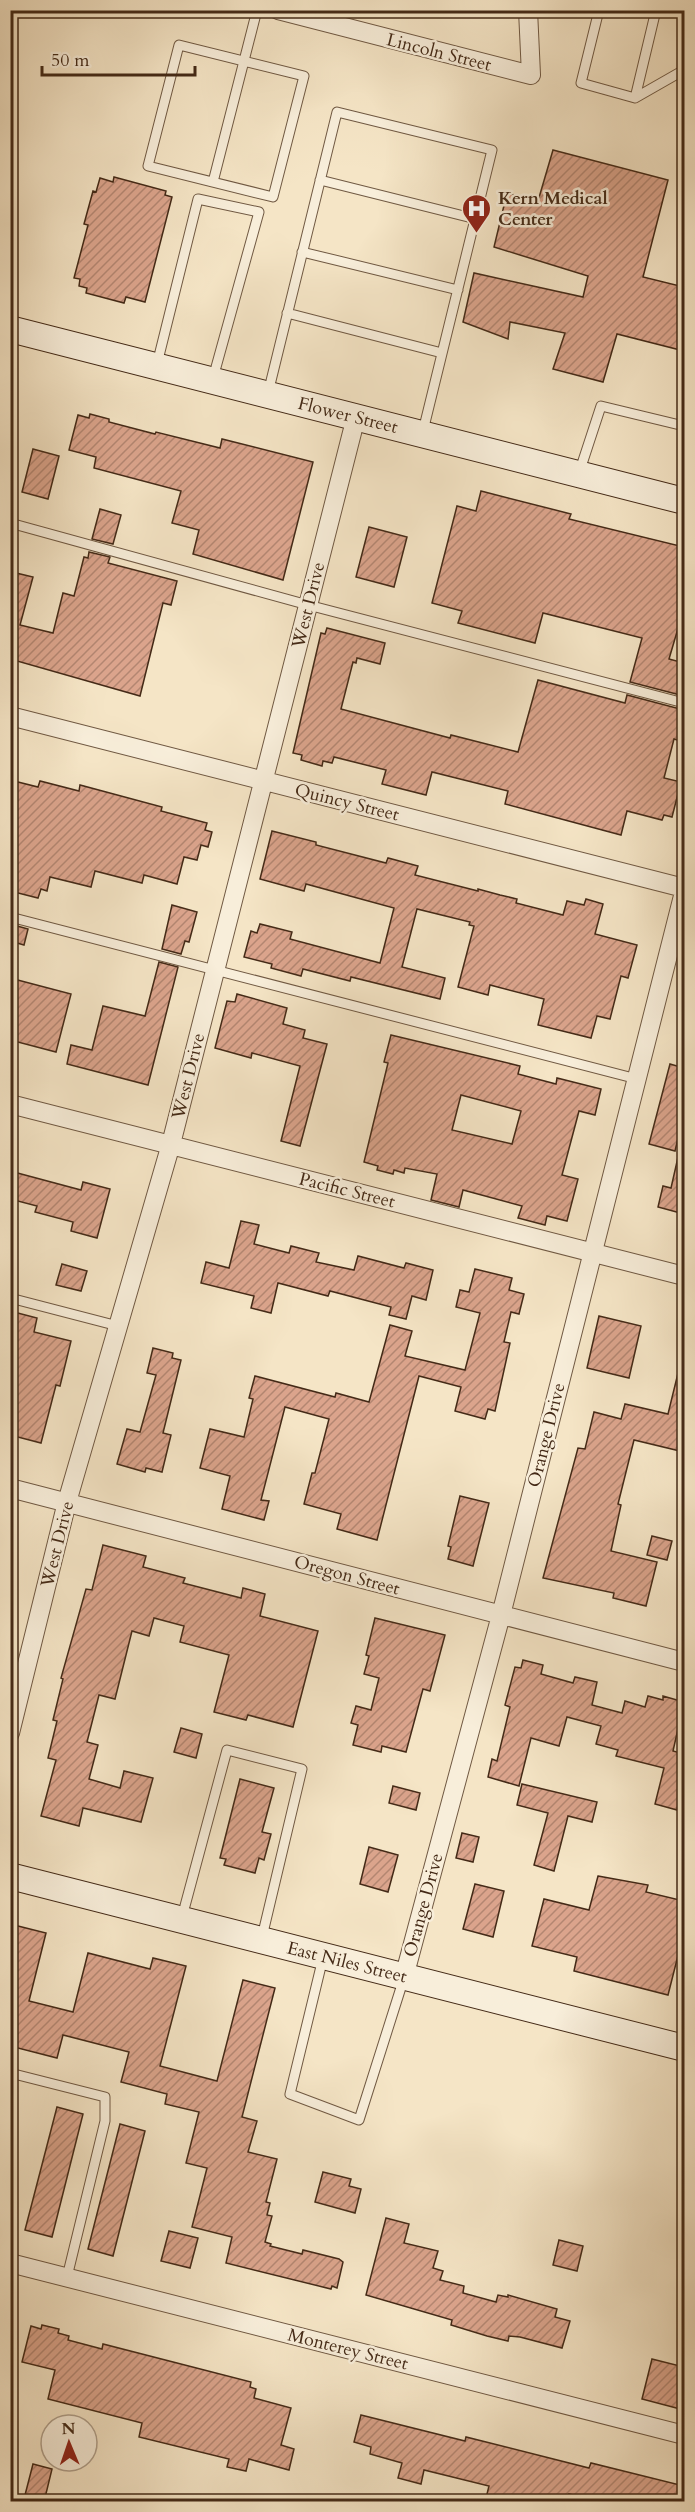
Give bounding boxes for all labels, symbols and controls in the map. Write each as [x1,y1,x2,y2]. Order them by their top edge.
street label: Lincoln Street [384,27,494,78]
scale bar [42,39,195,77]
text: 50 m [51,48,90,73]
place label: Kern Medical Center [498,186,608,232]
hospital icon: Kern Medical Center [461,192,493,234]
street label: Flower Street [295,391,401,440]
street label: West Drive [285,559,331,652]
street label: Quincy Street [292,777,402,828]
street label: West Drive [165,1030,211,1123]
street label: Pacific Street [296,1166,398,1215]
street label: Orange Drive [521,1380,572,1490]
street label: West Drive [34,1498,80,1591]
street label: Oregon Street [291,1549,403,1602]
street label: Orange Drive [398,1850,449,1960]
street label: East Niles Street [284,1936,410,1990]
street label: Monterey Street [285,2322,411,2377]
north arrow [39,2413,99,2473]
text: N [61,2418,76,2440]

